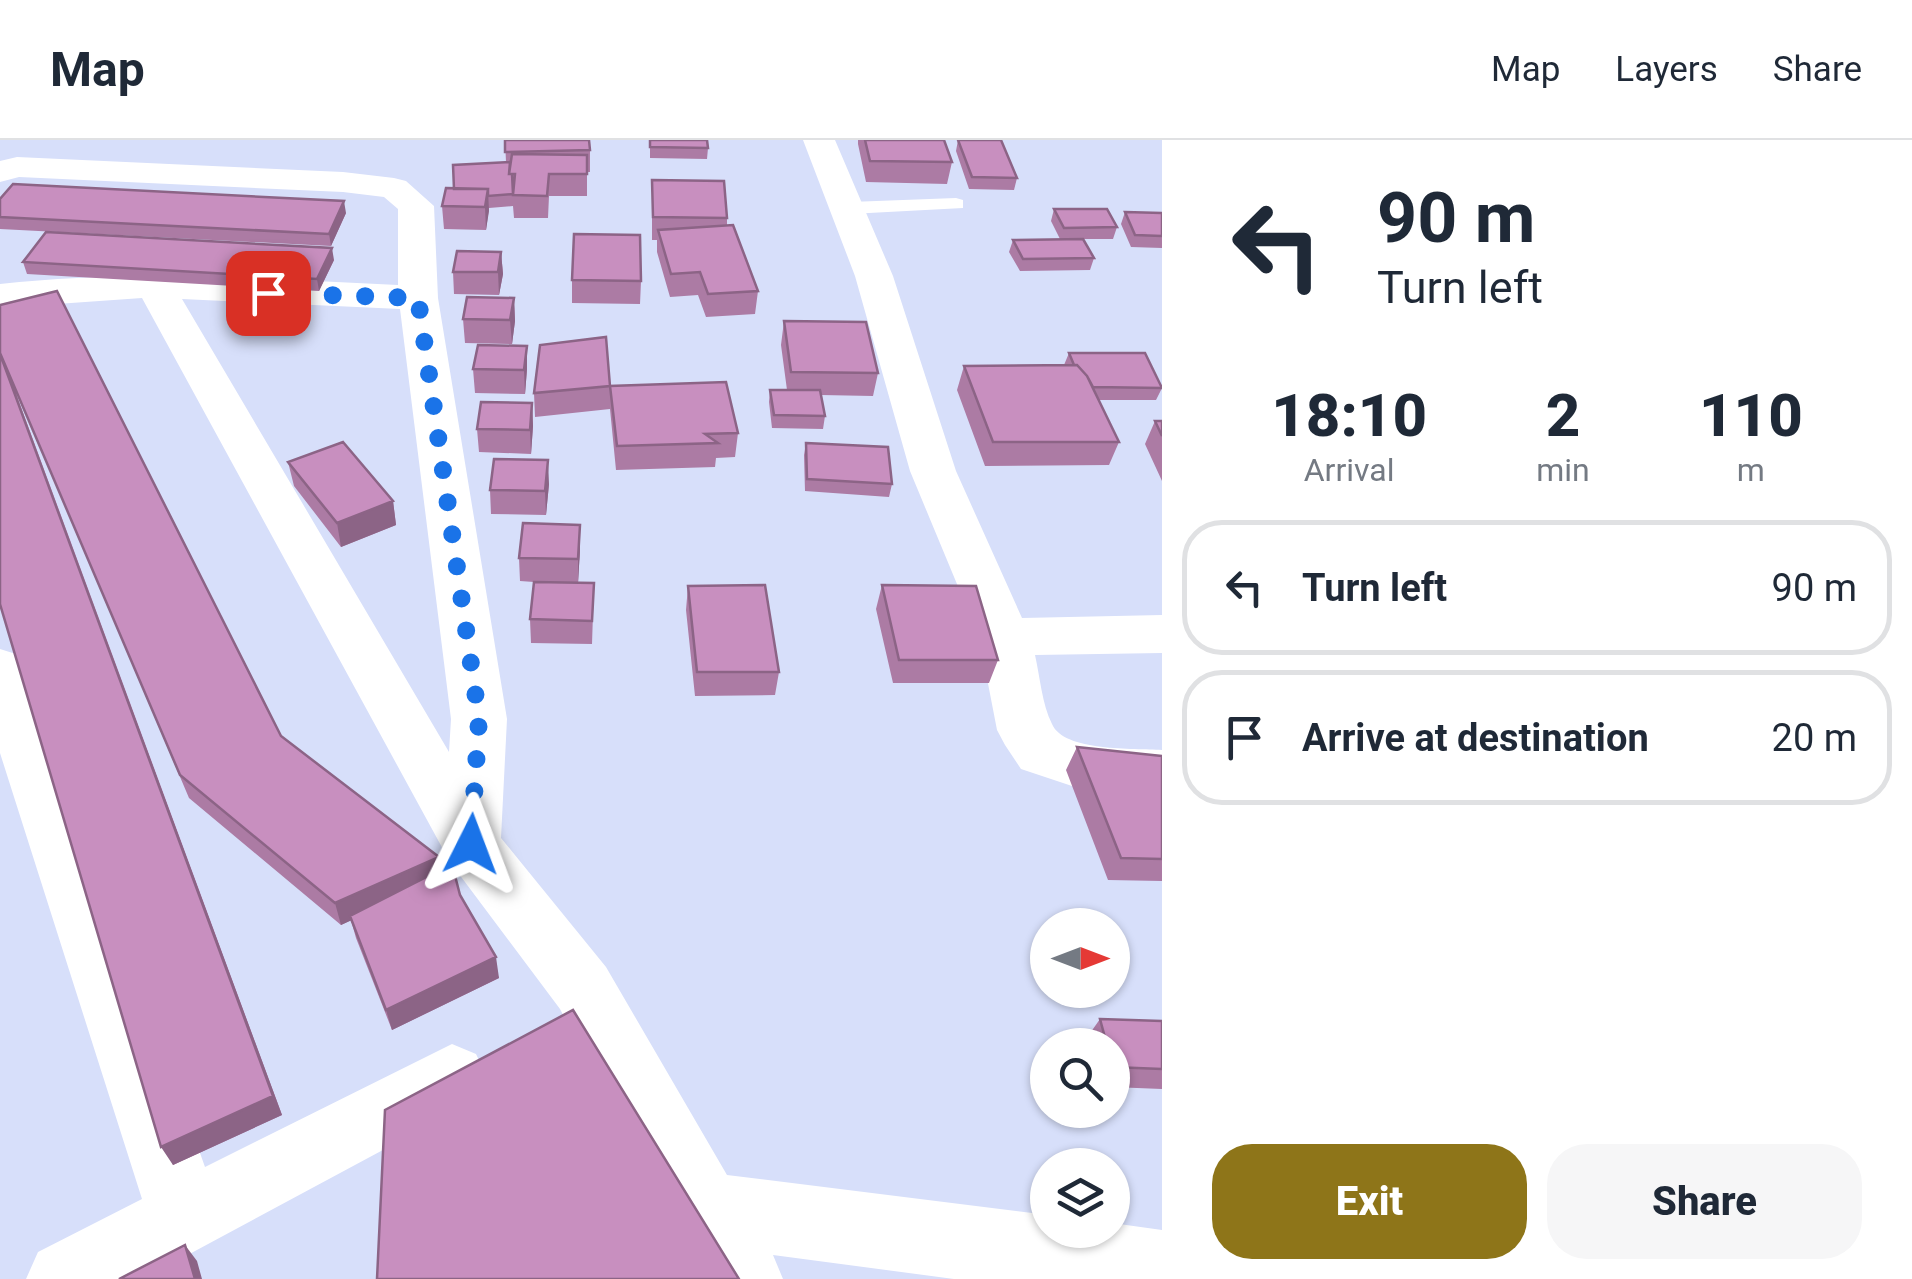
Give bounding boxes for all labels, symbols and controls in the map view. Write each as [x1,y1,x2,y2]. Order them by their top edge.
text: Map [50,41,145,98]
text: Map [1491,49,1560,90]
text: Layers [1615,49,1718,90]
text: Share [1773,49,1862,90]
text: 90 m [1377,177,1535,259]
icon: left [1212,180,1342,310]
pin [226,251,311,336]
text: Turn left [1377,261,1543,314]
icon: arrive [241,266,296,321]
text: 18:10 [1271,380,1427,451]
text: 2 [1546,380,1580,451]
text: 110 [1699,380,1803,451]
text: Arrival [1304,451,1395,489]
text: min [1536,451,1590,489]
text: m [1737,451,1765,489]
icon: left [1217,560,1272,615]
text: Turn left [1302,566,1447,610]
text: 90 m [1772,566,1857,610]
icon: arrive [1217,710,1272,765]
text: Arrive at destination [1302,716,1649,760]
text: 20 m [1772,716,1857,760]
position arrow [419,792,523,896]
north arrow [1030,908,1130,1008]
map controls [1030,908,1130,1248]
button: search [1030,1028,1130,1128]
button: Exit [1212,1144,1527,1259]
button: Share [1547,1144,1862,1259]
button: layers [1030,1148,1130,1248]

